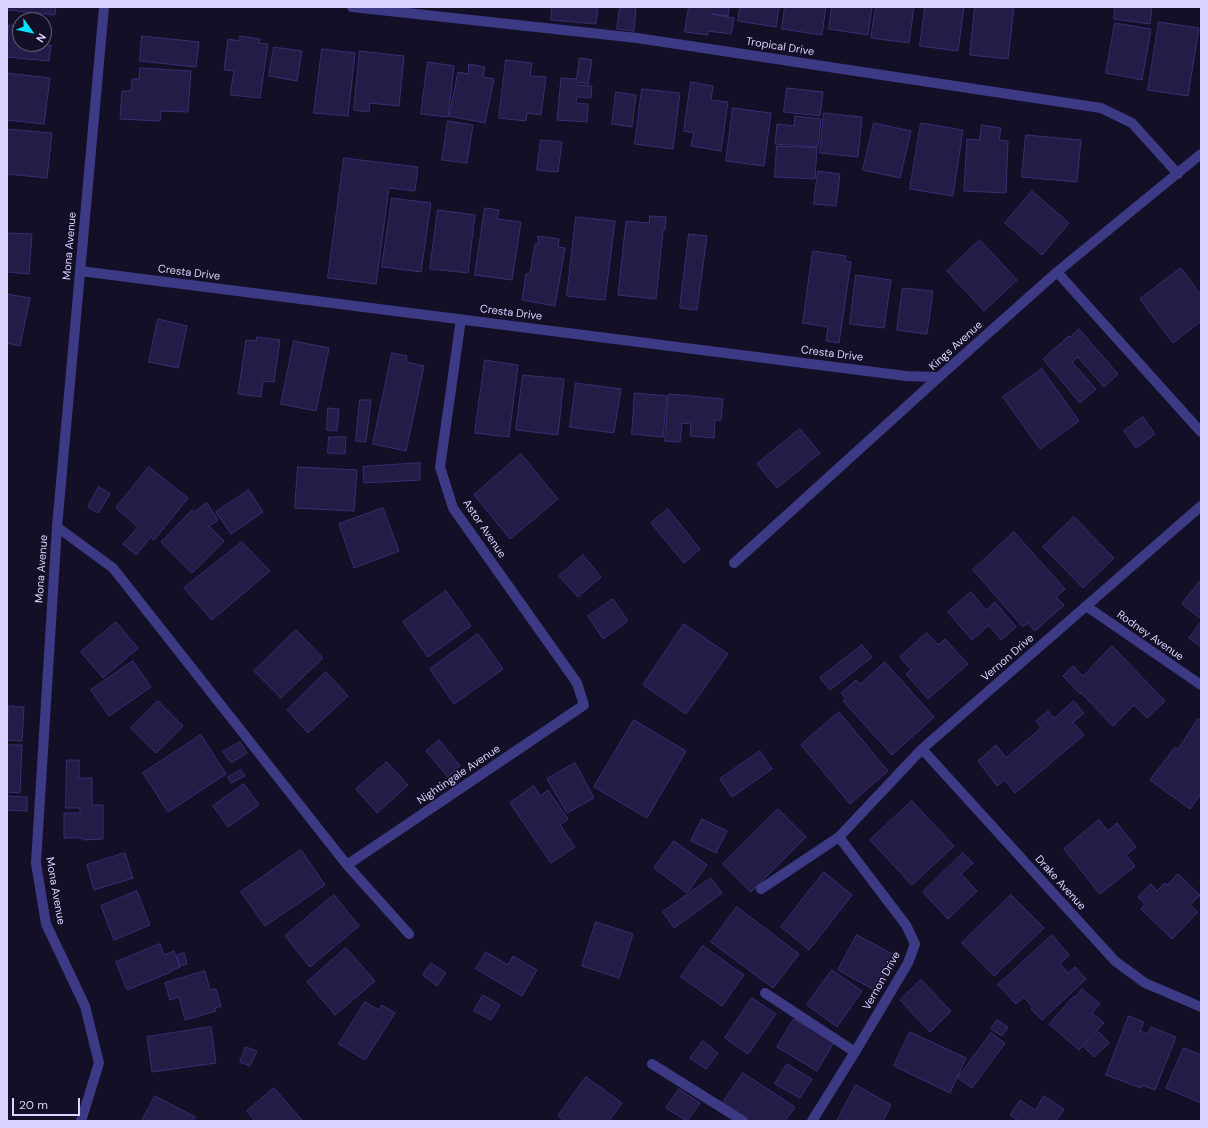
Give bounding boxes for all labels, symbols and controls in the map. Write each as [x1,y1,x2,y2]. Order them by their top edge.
north arrow [12,12,52,52]
text: N [33,31,49,45]
street label: Tropical Drive [745,35,815,59]
street label: Mona Avenue [60,211,80,281]
street label: Cresta Drive [157,263,221,283]
street label: Cresta Drive [479,303,543,323]
street label: Kings Avenue [927,319,985,373]
street label: Cresta Drive [800,344,864,364]
street label: Astor Avenue [460,497,508,561]
street label: Mona Avenue [33,534,51,604]
street label: Rodney Avenue [1114,608,1186,664]
street label: Vernon Drive [979,632,1037,684]
street label: Nightingale Avenue [415,742,503,808]
street label: Drake Avenue [1032,853,1088,913]
street label: Mona Avenue [43,856,67,926]
street label: Vernon Drive [860,949,904,1013]
scale bar [14,1090,82,1116]
text: 20 m [19,1097,48,1113]

